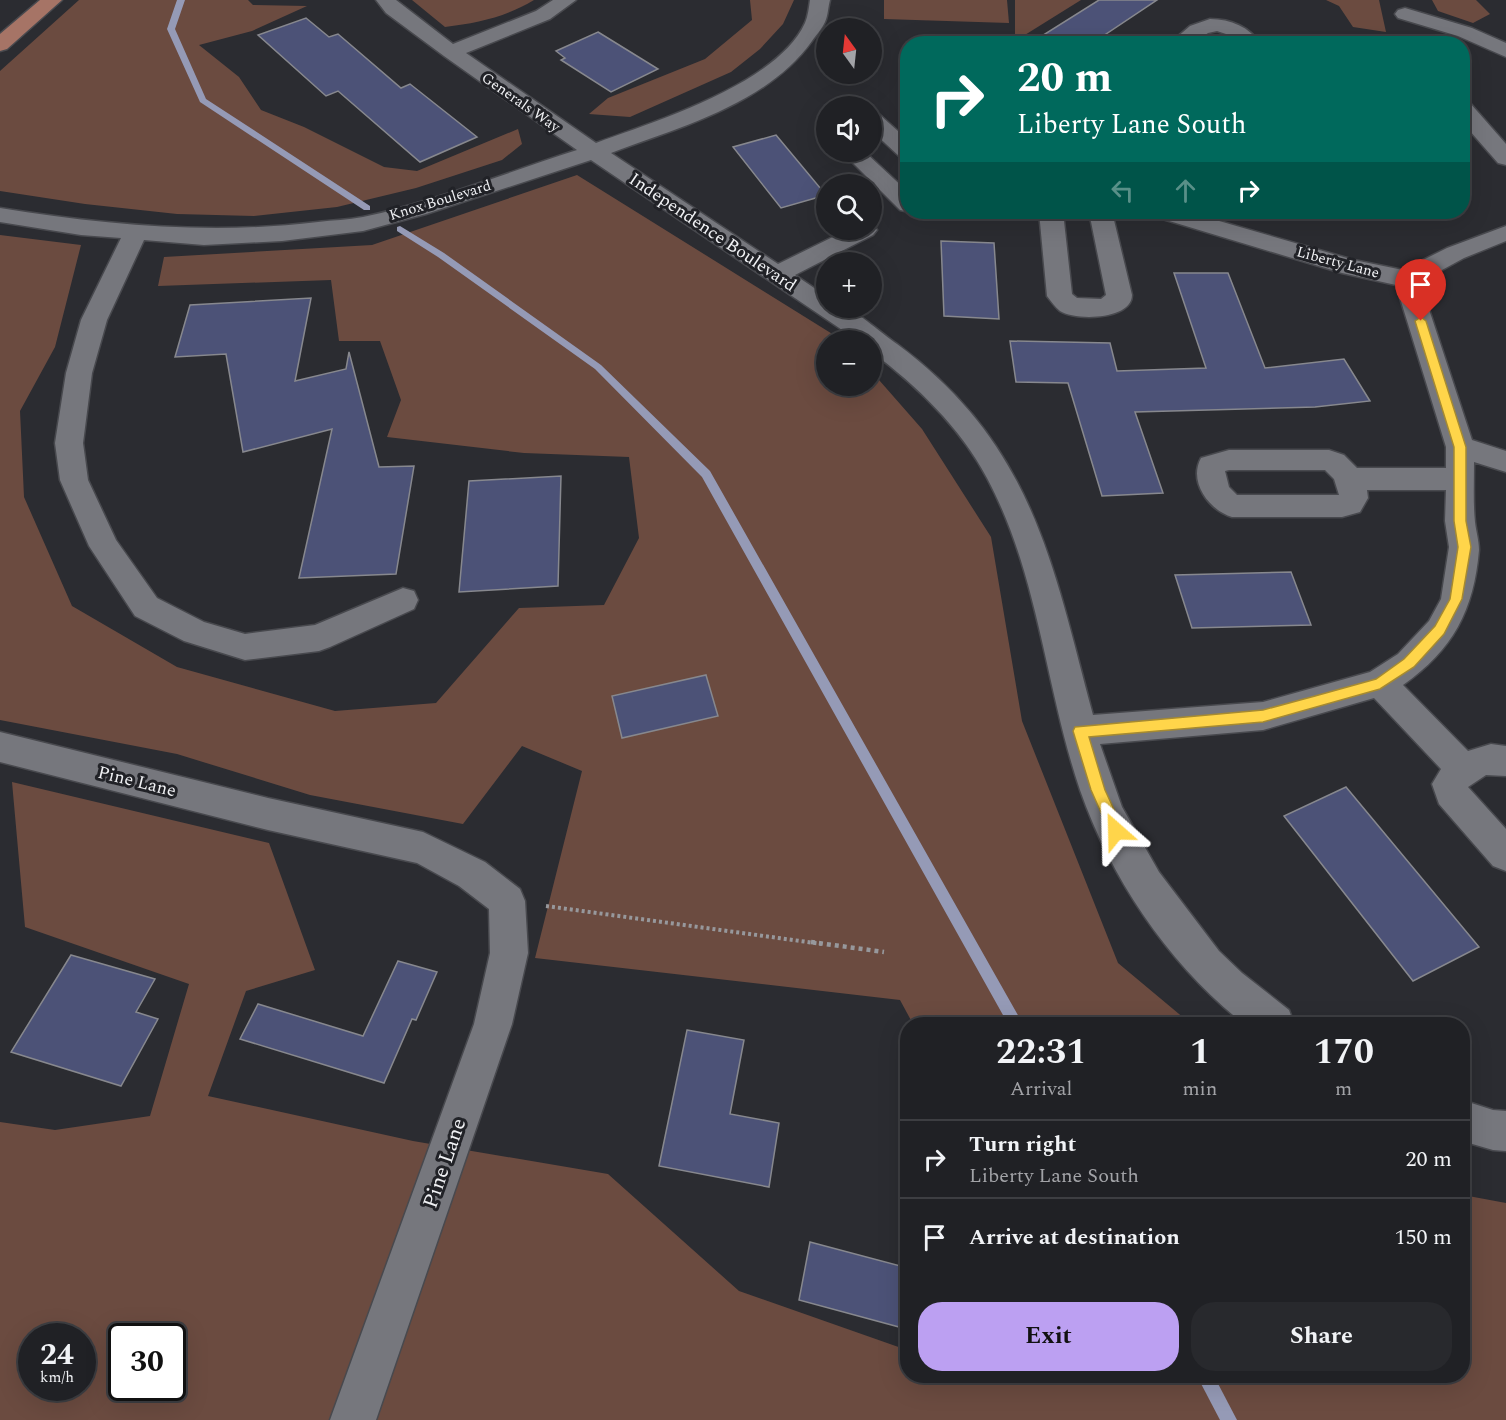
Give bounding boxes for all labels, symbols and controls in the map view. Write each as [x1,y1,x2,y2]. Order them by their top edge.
north arrow [816,18,882,84]
map controls [816,18,882,396]
text: 20 m [1017,47,1112,110]
icon: right [918,60,996,138]
street label: Generals Way [477,67,566,139]
button: sound [816,96,882,162]
text: Liberty Lane South [1017,104,1247,146]
street label: Independence Boulevard [623,166,802,299]
street label: Knox Boulevard [386,174,494,227]
button: search [816,174,882,240]
icon: left [1106,174,1139,207]
icon: ahead [1169,174,1202,207]
icon: right [1232,174,1265,207]
street label: Liberty Lane [1294,240,1382,285]
button: + [816,252,882,318]
pin [1395,259,1446,321]
icon: arrive [1404,268,1437,301]
button: − [816,330,882,396]
street label: Pine Lane [95,759,179,804]
position arrow [1084,799,1148,863]
text: 22:31 [996,1025,1086,1080]
text: 1 [1190,1025,1210,1080]
text: 170 [1313,1025,1374,1080]
text: Arrival [1010,1074,1072,1104]
text: min [1182,1074,1217,1104]
text: m [1335,1074,1352,1104]
street label: Pine Lane [415,1114,475,1213]
text: Turn right [969,1128,1076,1161]
icon: right [918,1143,951,1176]
text: 20 m [1406,1143,1452,1176]
text: Liberty Lane South [969,1161,1139,1191]
icon: arrive [918,1221,951,1254]
text: Arrive at destination [969,1221,1180,1254]
text: 150 m [1395,1221,1452,1254]
button: Exit [918,1302,1179,1371]
button: Share [1191,1302,1452,1371]
speed limit sign: 30 [108,1323,186,1401]
text: 24 [40,1332,74,1378]
text: km/h [40,1366,74,1389]

